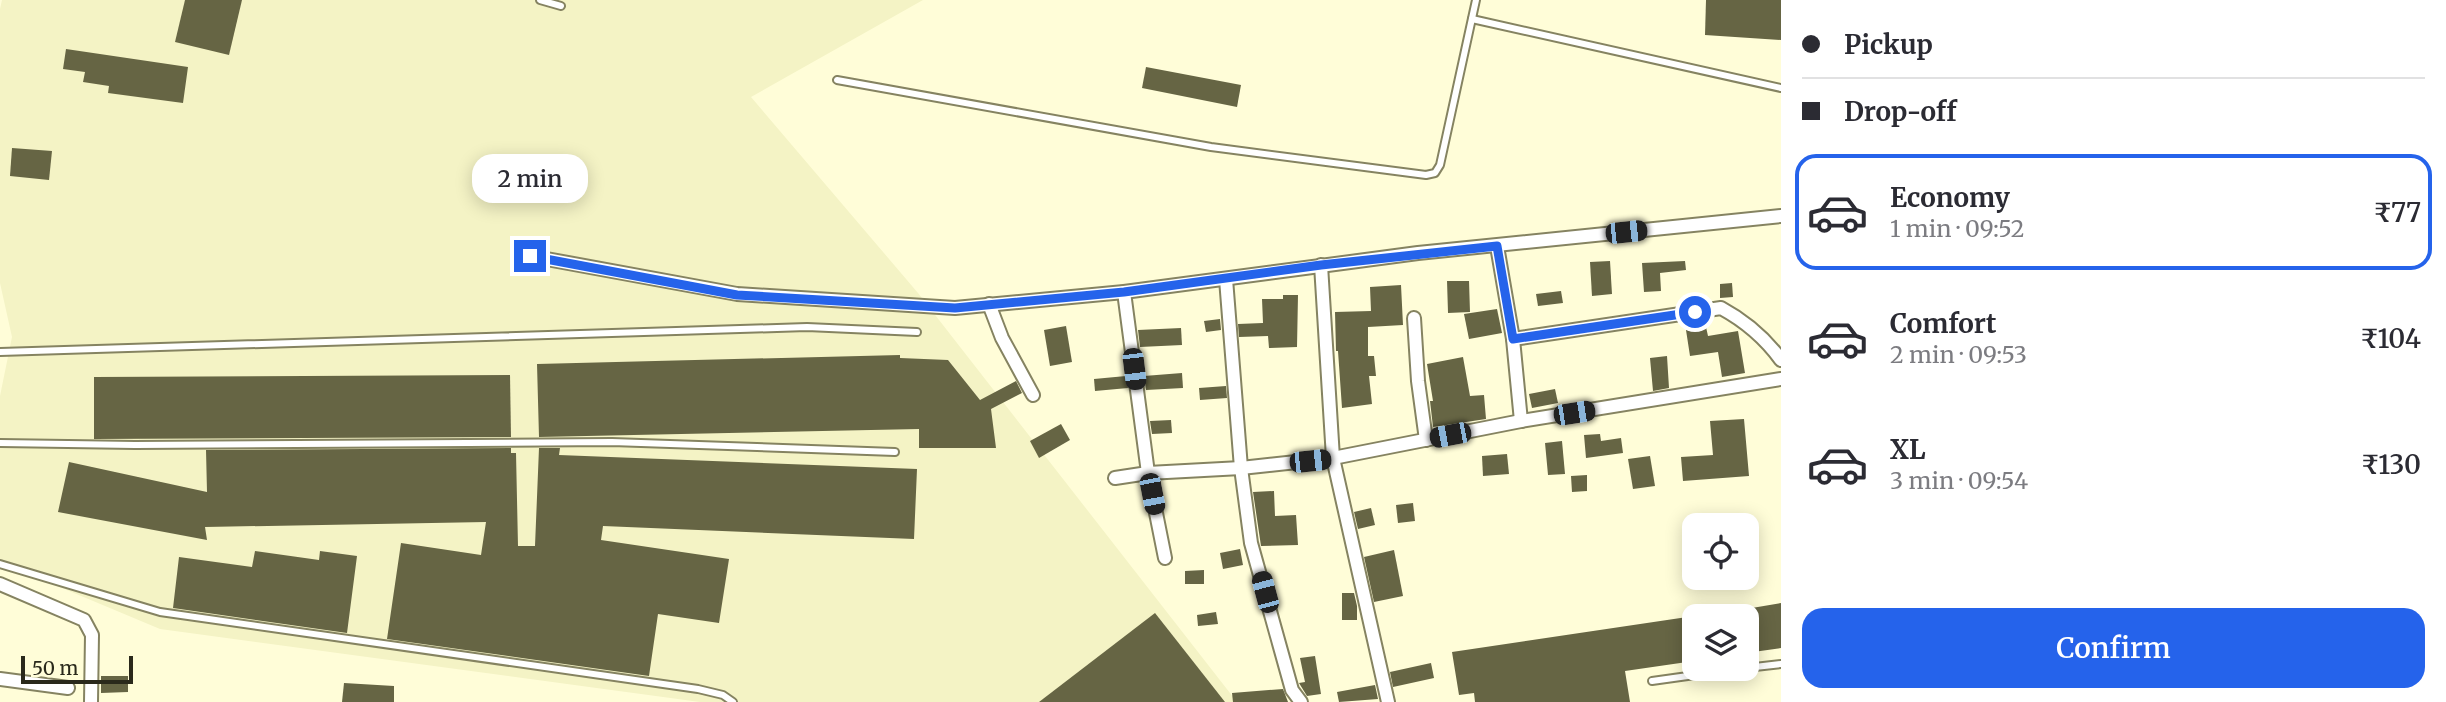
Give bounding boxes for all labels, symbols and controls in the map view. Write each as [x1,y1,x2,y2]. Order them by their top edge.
text: Pickup [1844,28,1933,61]
text: Drop-off [1844,95,1957,128]
callout: 2 min [472,154,588,204]
text: 2 min [498,164,562,193]
icon: car [1806,181,1869,244]
text: Economy [1890,181,2010,214]
text: ₹77 [2373,196,2421,229]
text: 1 min · 09:52 [1890,214,2024,243]
car [1605,219,1648,245]
route end [514,240,546,272]
route start [1679,296,1711,328]
icon: car [1806,307,1869,370]
text: Comfort [1890,307,1996,340]
text: ₹104 [2360,322,2421,355]
text: 2 min · 09:53 [1890,340,2027,369]
car [1122,347,1147,391]
car [1552,399,1597,427]
car [1428,421,1473,449]
icon: car [1806,433,1869,496]
text: XL [1890,433,1926,466]
car [1289,448,1332,474]
text: ₹130 [2361,448,2421,481]
text: 3 min · 09:54 [1890,466,2028,495]
car [1138,471,1167,517]
map controls [1682,513,1759,681]
button: locate [1682,513,1759,590]
car [1250,569,1281,615]
button: layers [1682,604,1759,681]
button: Confirm [1802,608,2425,688]
scale bar [21,653,133,685]
text: 50 m [32,656,78,680]

